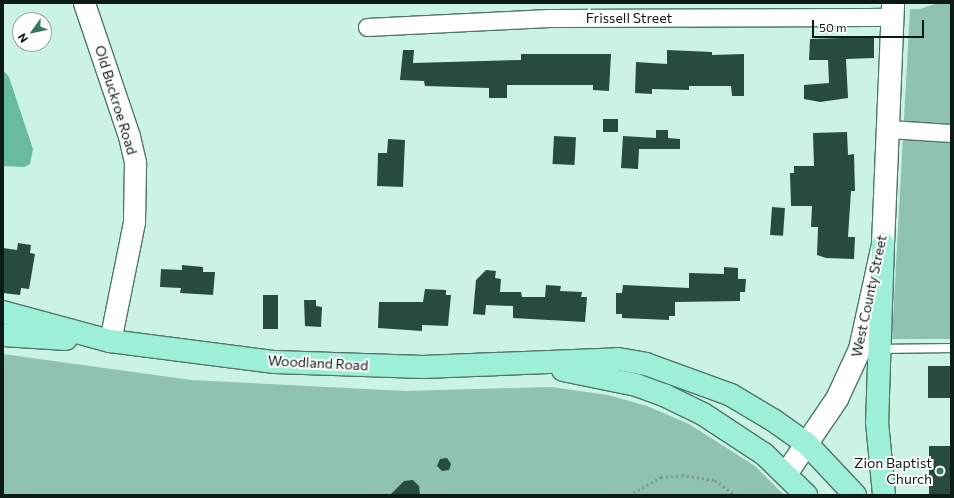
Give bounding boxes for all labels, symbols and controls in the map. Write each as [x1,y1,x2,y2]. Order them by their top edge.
street label: Frissell Street [586,10,672,26]
north arrow [12,12,52,52]
scale bar [814,12,926,38]
text: 50 m [819,20,847,34]
text: N [15,31,30,45]
street label: Old Buckroe Road [91,43,141,157]
street label: West County Street [848,233,890,359]
street label: Woodland Road [267,352,369,374]
place label: Zion Baptist Church [854,455,932,488]
marker: Zion Baptist Church [935,466,945,476]

